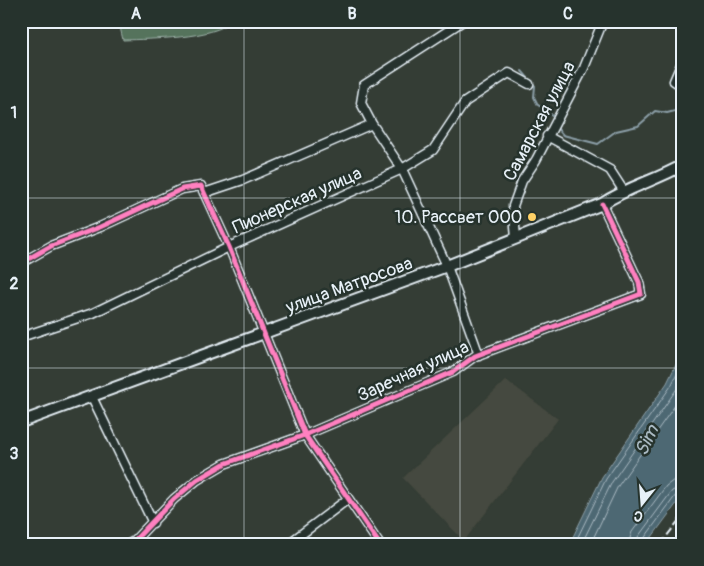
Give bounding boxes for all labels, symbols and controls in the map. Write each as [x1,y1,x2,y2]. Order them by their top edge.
text: A [131,4,142,24]
text: B [347,4,357,24]
text: C [563,4,573,24]
street label: Самарская улица [498,57,581,185]
text: 1 [11,103,17,123]
street label: Пионерская улица [229,162,365,239]
place label: 10. Рассвет ООО [394,206,522,229]
marker: 10. Рассвет ООО [526,211,538,223]
street label: улица Матросова [282,252,416,319]
text: 2 [10,274,19,294]
street label: Заречная улица [354,336,473,407]
water label: Sim [630,420,665,459]
text: 3 [10,444,19,464]
north arrow [616,478,666,528]
text: С [631,506,645,525]

